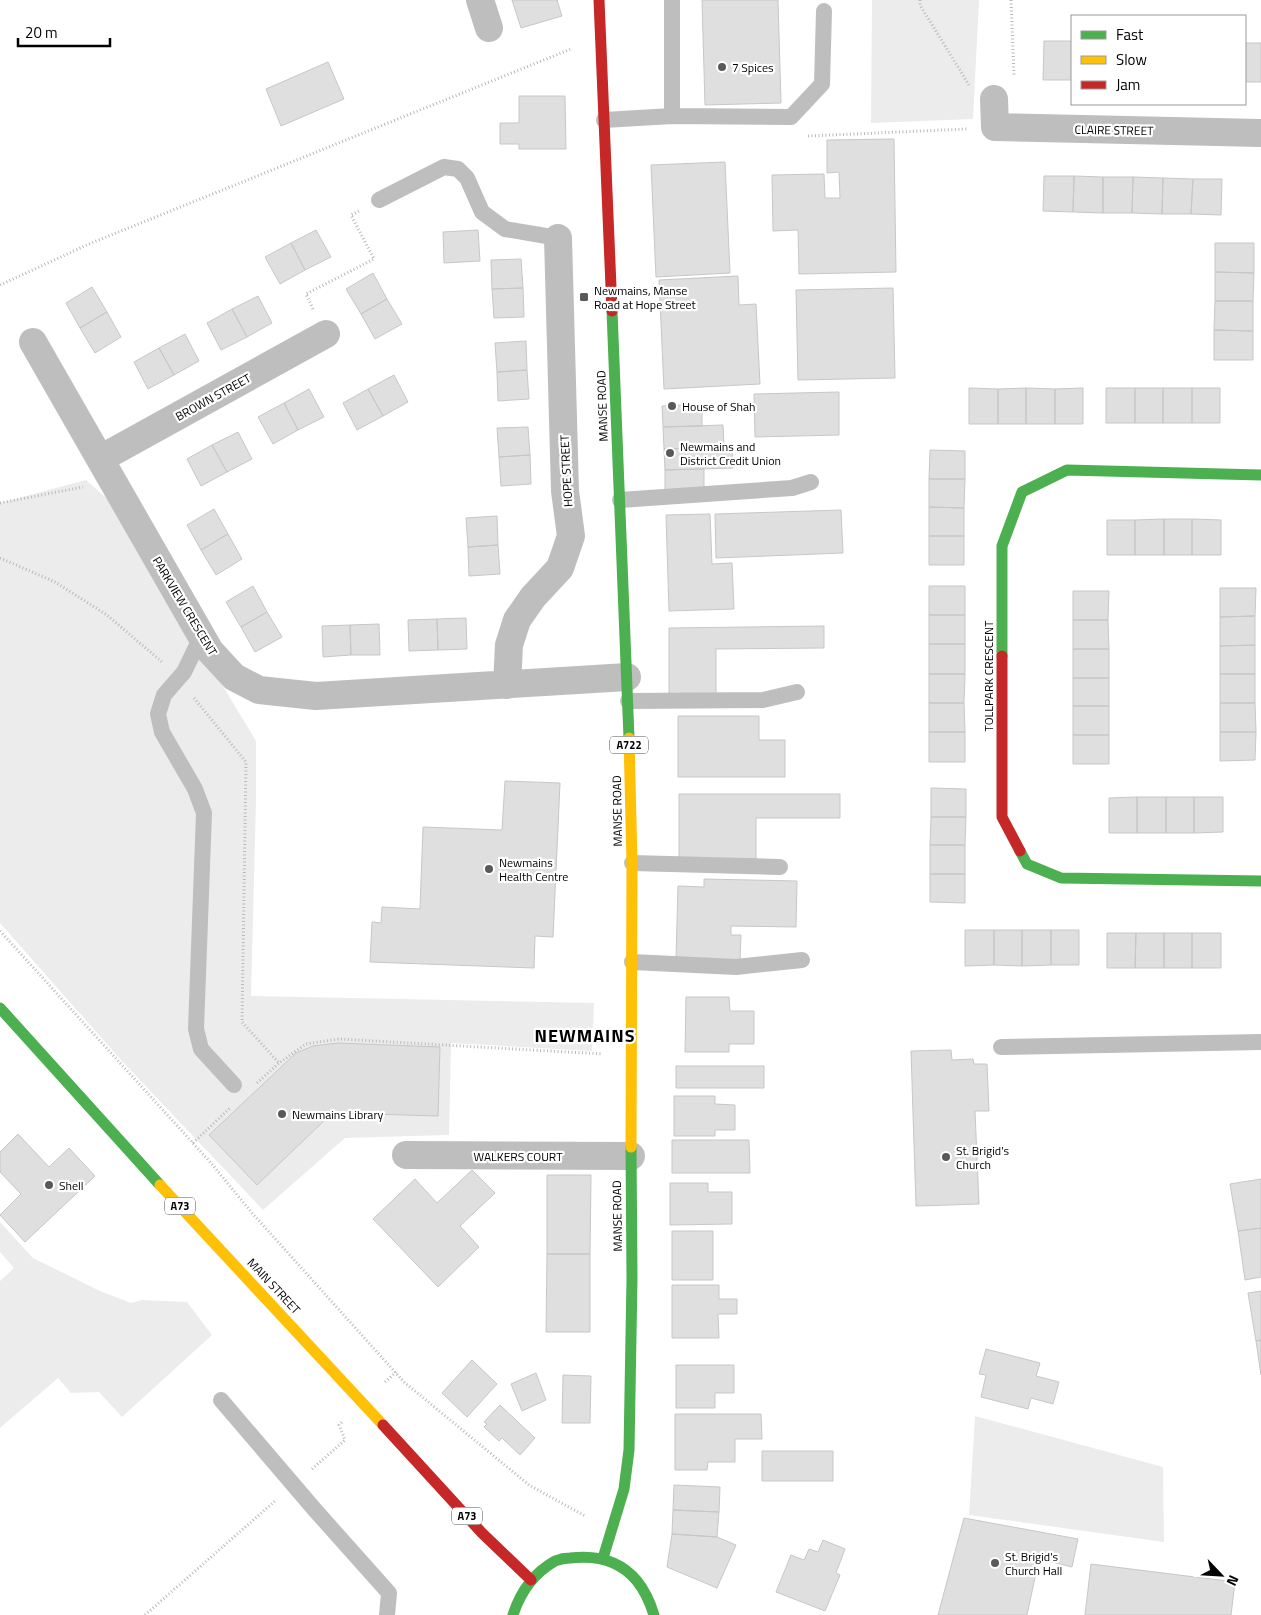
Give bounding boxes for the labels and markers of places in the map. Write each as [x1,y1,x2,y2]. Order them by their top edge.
place label: 7 Spices [732,58,774,77]
marker: 7 Spices [716,61,728,73]
place label: Newmains, Manse Road at Hope Street [594,281,697,314]
marker: Newmains, Manse Road at Hope Street [578,291,590,303]
place label: House of Shah [682,397,755,416]
marker: House of Shah [666,400,678,412]
place label: Newmains and District Credit Union [680,437,781,470]
marker: Newmains and District Credit Union [664,447,676,459]
place label: Newmains Health Centre [499,853,568,886]
marker: Newmains Health Centre [483,863,495,875]
place label: Newmains Library [292,1105,384,1124]
marker: Newmains Library [276,1108,288,1120]
place label: St. Brigid's Church [956,1141,1010,1174]
marker: St. Brigid's Church [940,1151,952,1163]
place label: Shell [59,1176,84,1195]
marker: Shell [43,1179,55,1191]
place label: St. Brigid's Church Hall [1005,1547,1062,1580]
marker: St. Brigid's Church Hall [989,1557,1001,1569]

